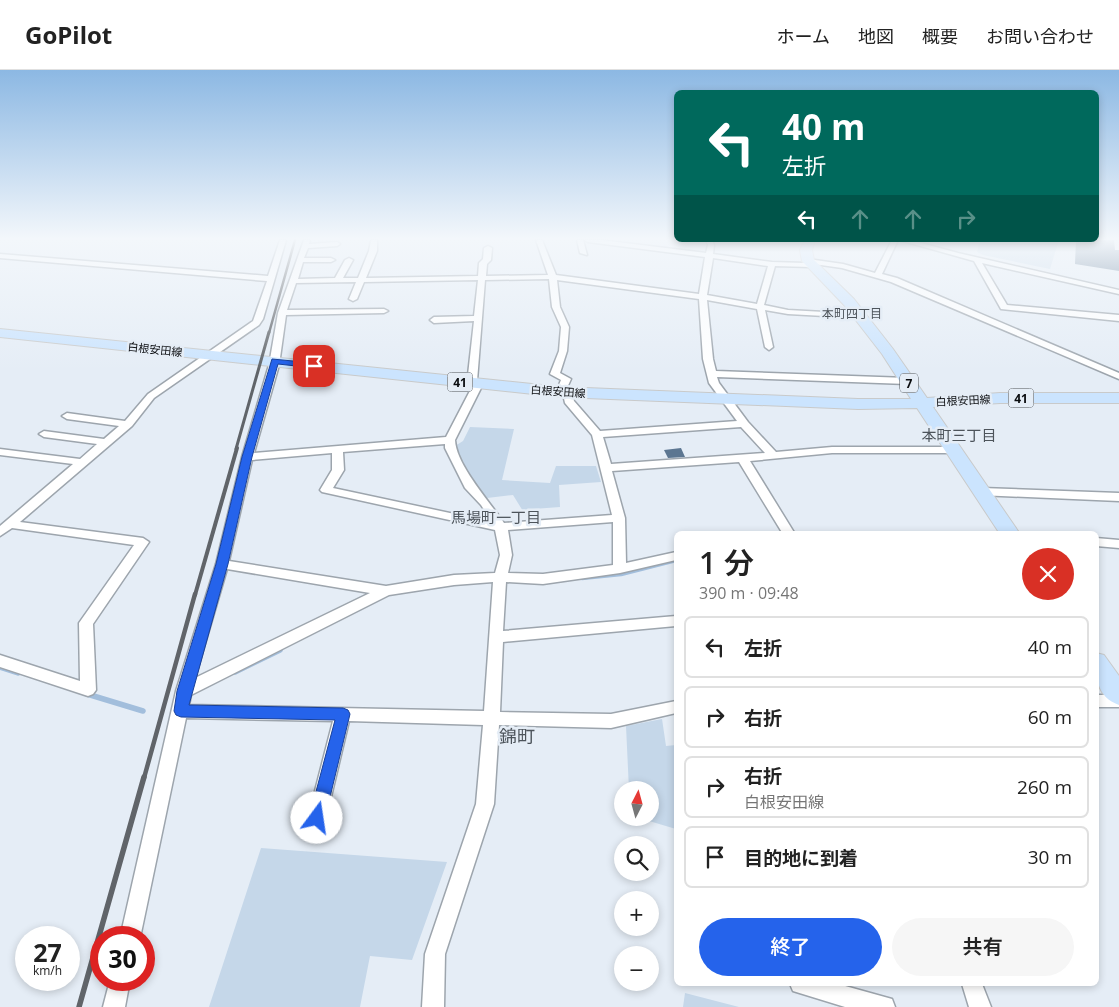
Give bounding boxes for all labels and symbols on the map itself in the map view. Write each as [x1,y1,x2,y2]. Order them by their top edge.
district label: 本町四丁目 [822,305,882,322]
street label: 白根安田線 [127,339,183,359]
pin [293,345,335,387]
road number: 41 [448,372,472,392]
road number: 7 [900,374,918,392]
street label: 白根安田線 [530,382,586,400]
road number: 41 [1008,388,1034,408]
street label: 白根安田線 [935,391,991,409]
district label: 本町三丁目 [921,425,997,445]
district label: 馬場町一丁目 [451,507,541,527]
district label: 錦町 [499,724,535,748]
north arrow [614,781,659,826]
position arrow [290,791,342,843]
speed limit sign: 30 [90,926,155,991]

